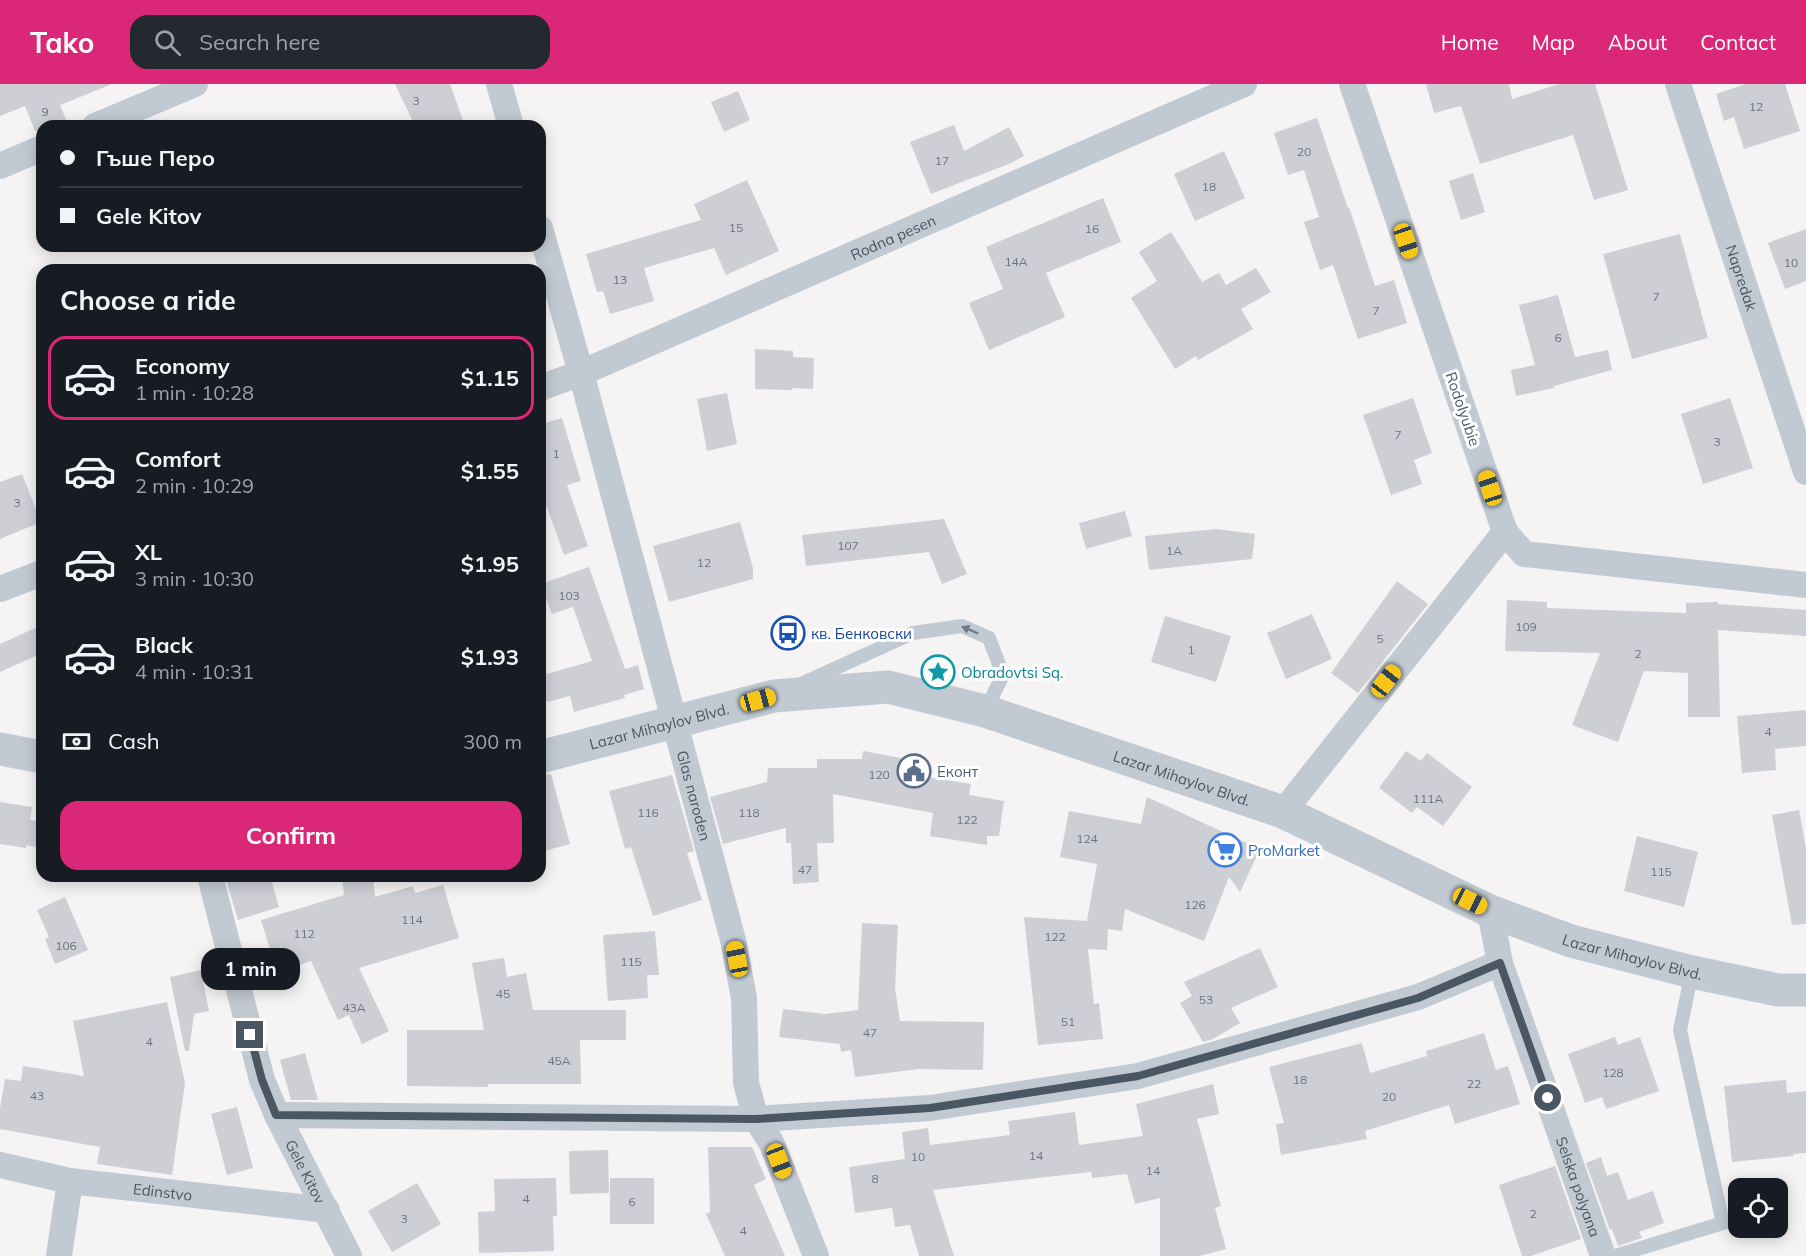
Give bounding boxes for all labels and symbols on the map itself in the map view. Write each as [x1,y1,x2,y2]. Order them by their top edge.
house number: 3 [412,93,420,108]
house number: 12 [1749,99,1763,114]
house number: 9 [41,104,49,119]
house number: 20 [1297,144,1311,159]
house number: 17 [935,153,949,168]
house number: 18 [1202,179,1216,194]
street label: Rodna pesen [847,210,939,264]
house number: 15 [729,220,743,235]
house number: 16 [1085,221,1099,236]
car [1392,221,1420,261]
street label: Napredak [1722,242,1762,314]
house number: 14А [1004,254,1028,269]
house number: 10 [1784,255,1798,270]
house number: 13 [613,272,627,287]
house number: 7 [1652,289,1660,304]
house number: 7 [1372,303,1380,318]
house number: 6 [1554,330,1562,345]
street label: Rodolyubie [1441,369,1485,449]
house number: 7 [1394,427,1402,442]
house number: 3 [1713,434,1721,449]
house number: 1 [552,446,560,461]
car [1476,468,1504,508]
house number: 3 [13,495,21,510]
house number: 107 [837,538,859,553]
house number: 1А [1166,543,1182,558]
house number: 12 [697,555,711,570]
house number: 103 [558,588,580,603]
bus stop icon: кв. Бенковски [770,615,806,651]
house number: 109 [1515,619,1537,634]
place label: кв. Бенковски [811,624,912,643]
one-way arrow [961,625,979,635]
house number: 5 [1376,631,1384,646]
house number: 1 [1187,642,1195,657]
house number: 2 [1634,646,1642,661]
place icon: Obradovtsi Sq. [920,654,956,690]
car [1368,661,1404,701]
place label: Obradovtsi Sq. [961,663,1063,682]
car [738,687,778,713]
street label: Lazar Mihaylov Blvd. [587,699,731,753]
house number: 4 [1764,724,1772,739]
street label: Lazar Mihaylov Blvd. [1111,746,1253,810]
street label: Glas naroden [673,748,715,843]
public building icon: Еконт [896,753,932,789]
place label: Еконт [937,762,979,781]
house number: 120 [868,767,890,782]
house number: 111А [1413,791,1443,806]
house number: 116 [637,805,659,820]
house number: 118 [738,805,760,820]
house number: 122 [956,812,978,827]
house number: 124 [1076,831,1098,846]
supermarket icon: ProMarket [1207,832,1243,868]
place label: ProMarket [1248,841,1320,860]
house number: 47 [798,862,812,877]
house number: 115 [1650,864,1672,879]
car [1450,885,1490,917]
house number: 126 [1184,897,1206,912]
house number: 114 [401,912,423,927]
house number: 112 [293,926,315,941]
house number: 122 [1044,929,1066,944]
street label: Lazar Mihaylov Blvd. [1560,929,1704,983]
house number: 106 [55,938,77,953]
car [725,940,749,978]
callout: 1 min [200,948,300,990]
house number: 115 [620,954,642,969]
house number: 45 [496,986,510,1001]
house number: 53 [1199,992,1213,1007]
house number: 43А [342,1000,366,1015]
house number: 51 [1061,1014,1075,1029]
route end [236,1021,263,1048]
house number: 47 [863,1025,877,1040]
house number: 4 [145,1034,153,1049]
house number: 45А [547,1053,571,1068]
house number: 128 [1602,1065,1624,1080]
house number: 18 [1293,1072,1307,1087]
house number: 22 [1467,1076,1481,1091]
route start [1534,1084,1561,1111]
house number: 43 [30,1088,44,1103]
house number: 20 [1382,1089,1396,1104]
street label: Selska polyana [1552,1134,1605,1239]
street label: Gele Kitov [282,1136,330,1207]
car [764,1141,794,1181]
house number: 14 [1029,1148,1043,1163]
house number: 10 [911,1149,925,1164]
house number: 14 [1146,1163,1160,1178]
house number: 8 [871,1171,879,1186]
street label: Edinstvo [132,1179,193,1204]
house number: 4 [522,1191,530,1206]
house number: 6 [628,1194,636,1209]
house number: 2 [1529,1206,1537,1221]
house number: 3 [400,1211,408,1226]
house number: 4 [739,1223,747,1238]

